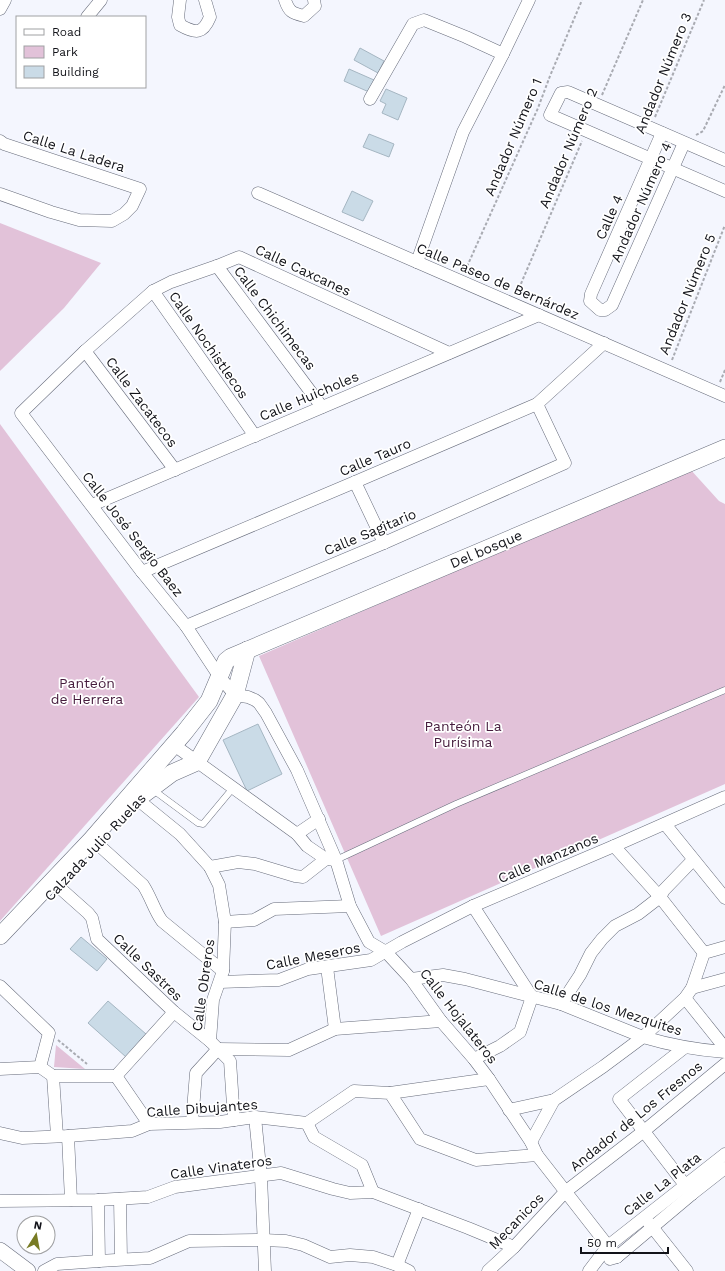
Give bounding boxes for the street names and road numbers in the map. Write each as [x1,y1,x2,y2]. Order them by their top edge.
street label: Andador Número 3 [631,10,695,136]
street label: Andador Número 1 [481,76,545,198]
street label: Andador Número 2 [535,86,601,210]
street label: Calle La Ladera [21,127,127,175]
street label: Andador Número 4 [607,140,675,264]
street label: Calle 4 [592,192,626,242]
street label: Andador Número 5 [655,231,719,357]
street label: Calle Paseo de Bernárdez [414,239,582,323]
street label: Calle Caxcanes [253,241,353,299]
street label: Calle Chichimecas [231,263,319,373]
street label: Calle Nochistlecos [166,288,252,402]
street label: Calle Zacatecos [103,354,181,450]
street label: Calle Huicholes [257,368,361,424]
street label: Calle Tauro [337,435,413,479]
street label: Calle José Sergio Baez [79,468,187,600]
street label: Calle Sagitario [322,505,418,559]
street label: Del bosque [448,527,524,571]
street label: Calzada Julio Ruelas [41,790,149,904]
street label: Calle Manzanos [496,830,600,886]
street label: Calle Sastres [110,930,186,1004]
street label: Calle Obreros [189,938,217,1032]
street label: Calle Meseros [265,939,361,973]
street label: Calle Hojalateros [417,965,501,1067]
street label: Calle de los Mezquites [532,975,684,1039]
street label: Andador de Los Fresnos [567,1058,705,1174]
street label: Calle Dibujantes [146,1096,258,1120]
street label: Calle La Plata [620,1149,704,1219]
street label: Calle Vinateros [169,1152,273,1182]
street label: Mecanicos [485,1190,547,1252]

